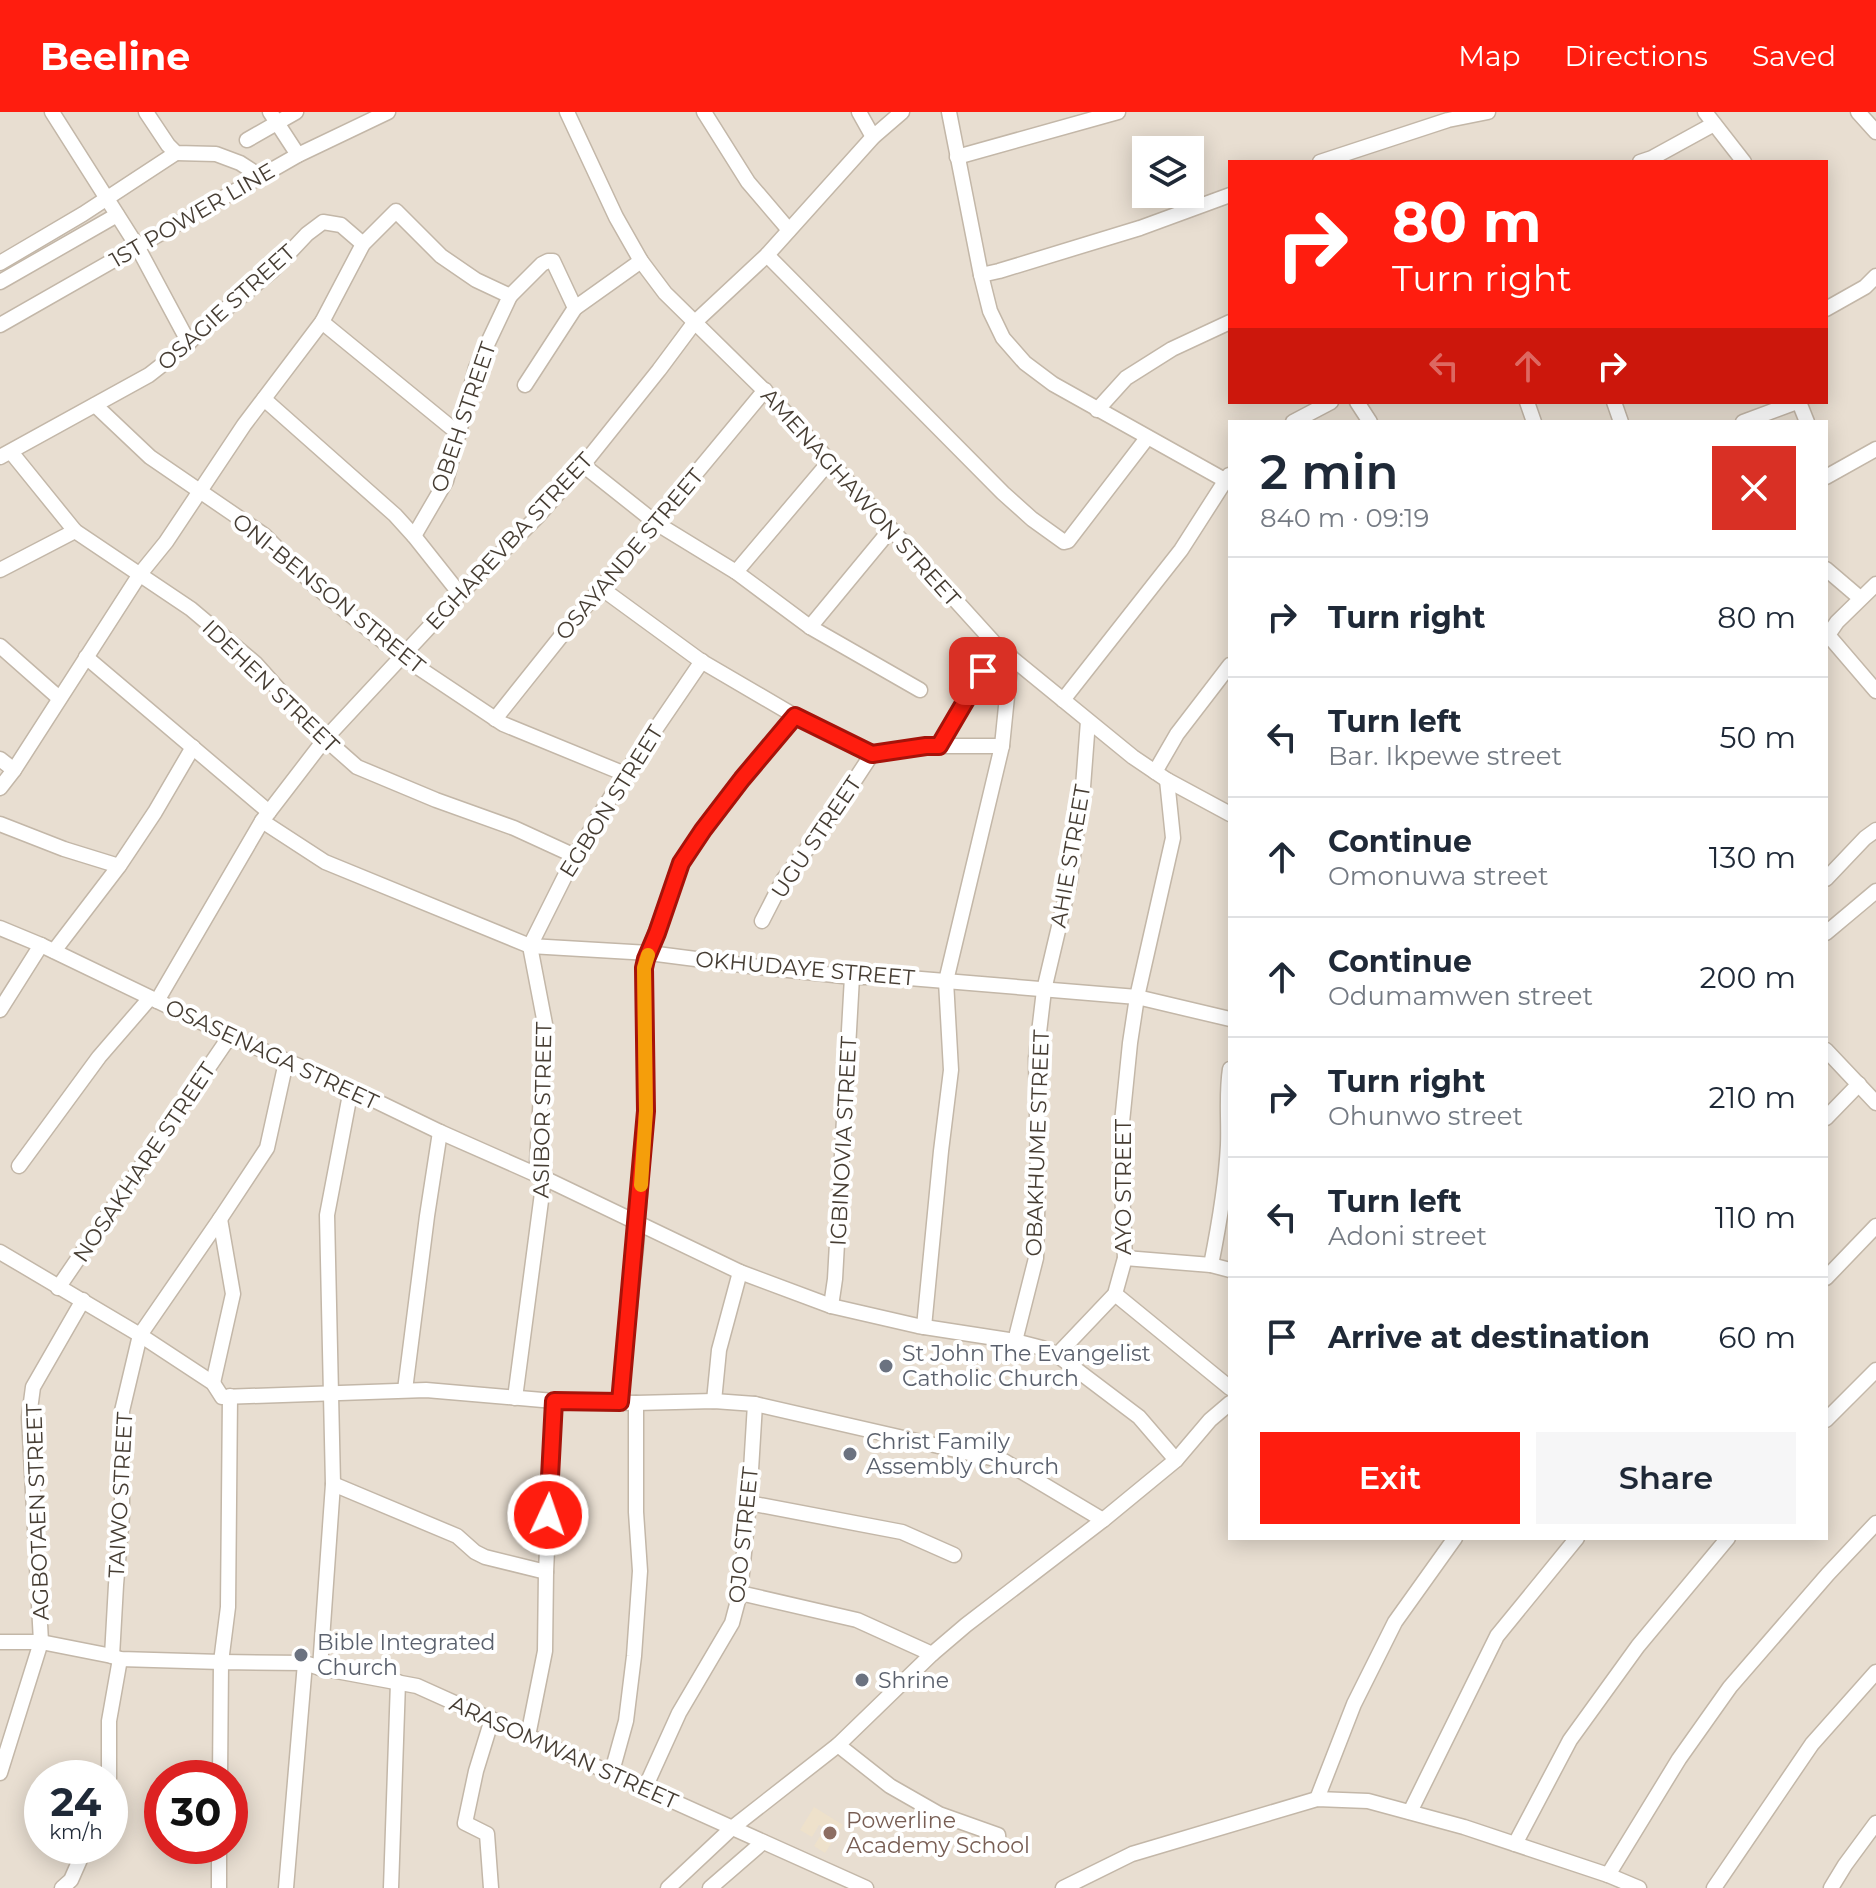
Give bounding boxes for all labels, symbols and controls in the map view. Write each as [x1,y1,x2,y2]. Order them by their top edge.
text: Beeline [40,33,190,80]
text: Map [1458,39,1520,73]
text: Directions [1564,39,1708,73]
text: Saved [1752,39,1836,73]
map controls [1132,136,1204,208]
button: layers [1132,136,1204,208]
street label: 1ST POWER LINE [105,157,280,274]
text: 80 m [1392,188,1542,256]
icon: right [1260,192,1364,296]
street label: OSAGIE STREET [152,238,301,376]
text: Turn right [1392,256,1572,300]
street label: OBEH STREET [425,338,502,496]
icon: left [1422,344,1466,388]
icon: ahead [1506,344,1550,388]
icon: right [1590,344,1634,388]
street label: AMENAGHAWON STREET [755,382,966,612]
text: 2 min [1260,443,1398,501]
button: close [1712,446,1796,530]
street label: EGHAREVBA STREET [420,447,599,636]
street label: OSAYANDE STREET [550,463,709,646]
text: 840 m · 09:19 [1260,502,1429,534]
street label: ONI-BENSON STREET [227,507,431,680]
icon: right [1260,595,1304,639]
text: Turn right [1328,599,1485,636]
text: 80 m [1717,599,1796,636]
street label: IDEHEN STREET [197,614,345,759]
pin [949,637,1017,705]
icon: arrive [961,649,1005,693]
text: Turn left [1328,703,1461,740]
icon: left [1260,715,1304,759]
text: 50 m [1719,719,1796,756]
street label: EGBON STREET [554,720,669,882]
text: Bar. Ikpewe street [1328,740,1562,772]
street label: UGU STREET [766,771,867,903]
street label: AHIE STREET [1045,782,1096,930]
text: Continue [1328,823,1472,860]
icon: ahead [1260,835,1304,879]
text: 130 m [1709,839,1796,876]
text: Omonuwa street [1328,860,1549,892]
text: Continue [1328,943,1472,980]
street label: OKHUDAYE STREET [694,945,916,992]
icon: ahead [1260,955,1304,999]
text: 200 m [1700,959,1796,996]
text: Odumamwen street [1328,980,1593,1012]
street label: OSASENAGA STREET [161,993,383,1116]
street label: ASIBOR STREET [527,1021,558,1199]
street label: OBAKHUME STREET [1020,1029,1055,1257]
street label: IGBINOVIA STREET [825,1035,862,1247]
street label: NOSAKHARE STREET [67,1057,222,1267]
text: Turn right [1328,1063,1485,1100]
icon: right [1260,1075,1304,1119]
text: 210 m [1709,1079,1796,1116]
text: Ohunwo street [1328,1100,1523,1132]
street label: AYO STREET [1110,1119,1137,1255]
text: Turn left [1328,1183,1461,1220]
icon: left [1260,1195,1304,1239]
text: 110 m [1715,1199,1796,1236]
text: Adoni street [1328,1220,1487,1252]
icon: arrive [1260,1315,1304,1359]
text: Arrive at destination [1328,1319,1650,1356]
text: 60 m [1718,1319,1796,1356]
place label: St John The Evangelist Catholic Church [902,1340,1151,1392]
marker: St John The Evangelist Catholic Church [877,1357,895,1375]
street label: AGBOTAEN STREET [20,1403,55,1621]
street label: TAIWO STREET [103,1411,138,1579]
place label: Christ Family Assembly Church [866,1428,1059,1480]
button: Exit [1260,1432,1520,1524]
button: Share [1536,1432,1796,1524]
marker: Christ Family Assembly Church [841,1445,859,1463]
street label: OJO STREET [723,1465,764,1605]
position arrow [506,1473,590,1557]
place label: Bible Integrated Church [317,1629,495,1681]
marker: Bible Integrated Church [292,1646,310,1664]
place label: Shrine [878,1667,949,1694]
marker: Shrine [853,1671,871,1689]
street label: ARASOMWAN STREET [445,1690,682,1815]
speed limit sign: 30 [144,1760,248,1864]
text: 24 [51,1777,101,1826]
place label: Powerline Academy School [846,1807,1030,1859]
text: km/h [49,1820,103,1844]
marker: Powerline Academy School [821,1824,839,1842]

